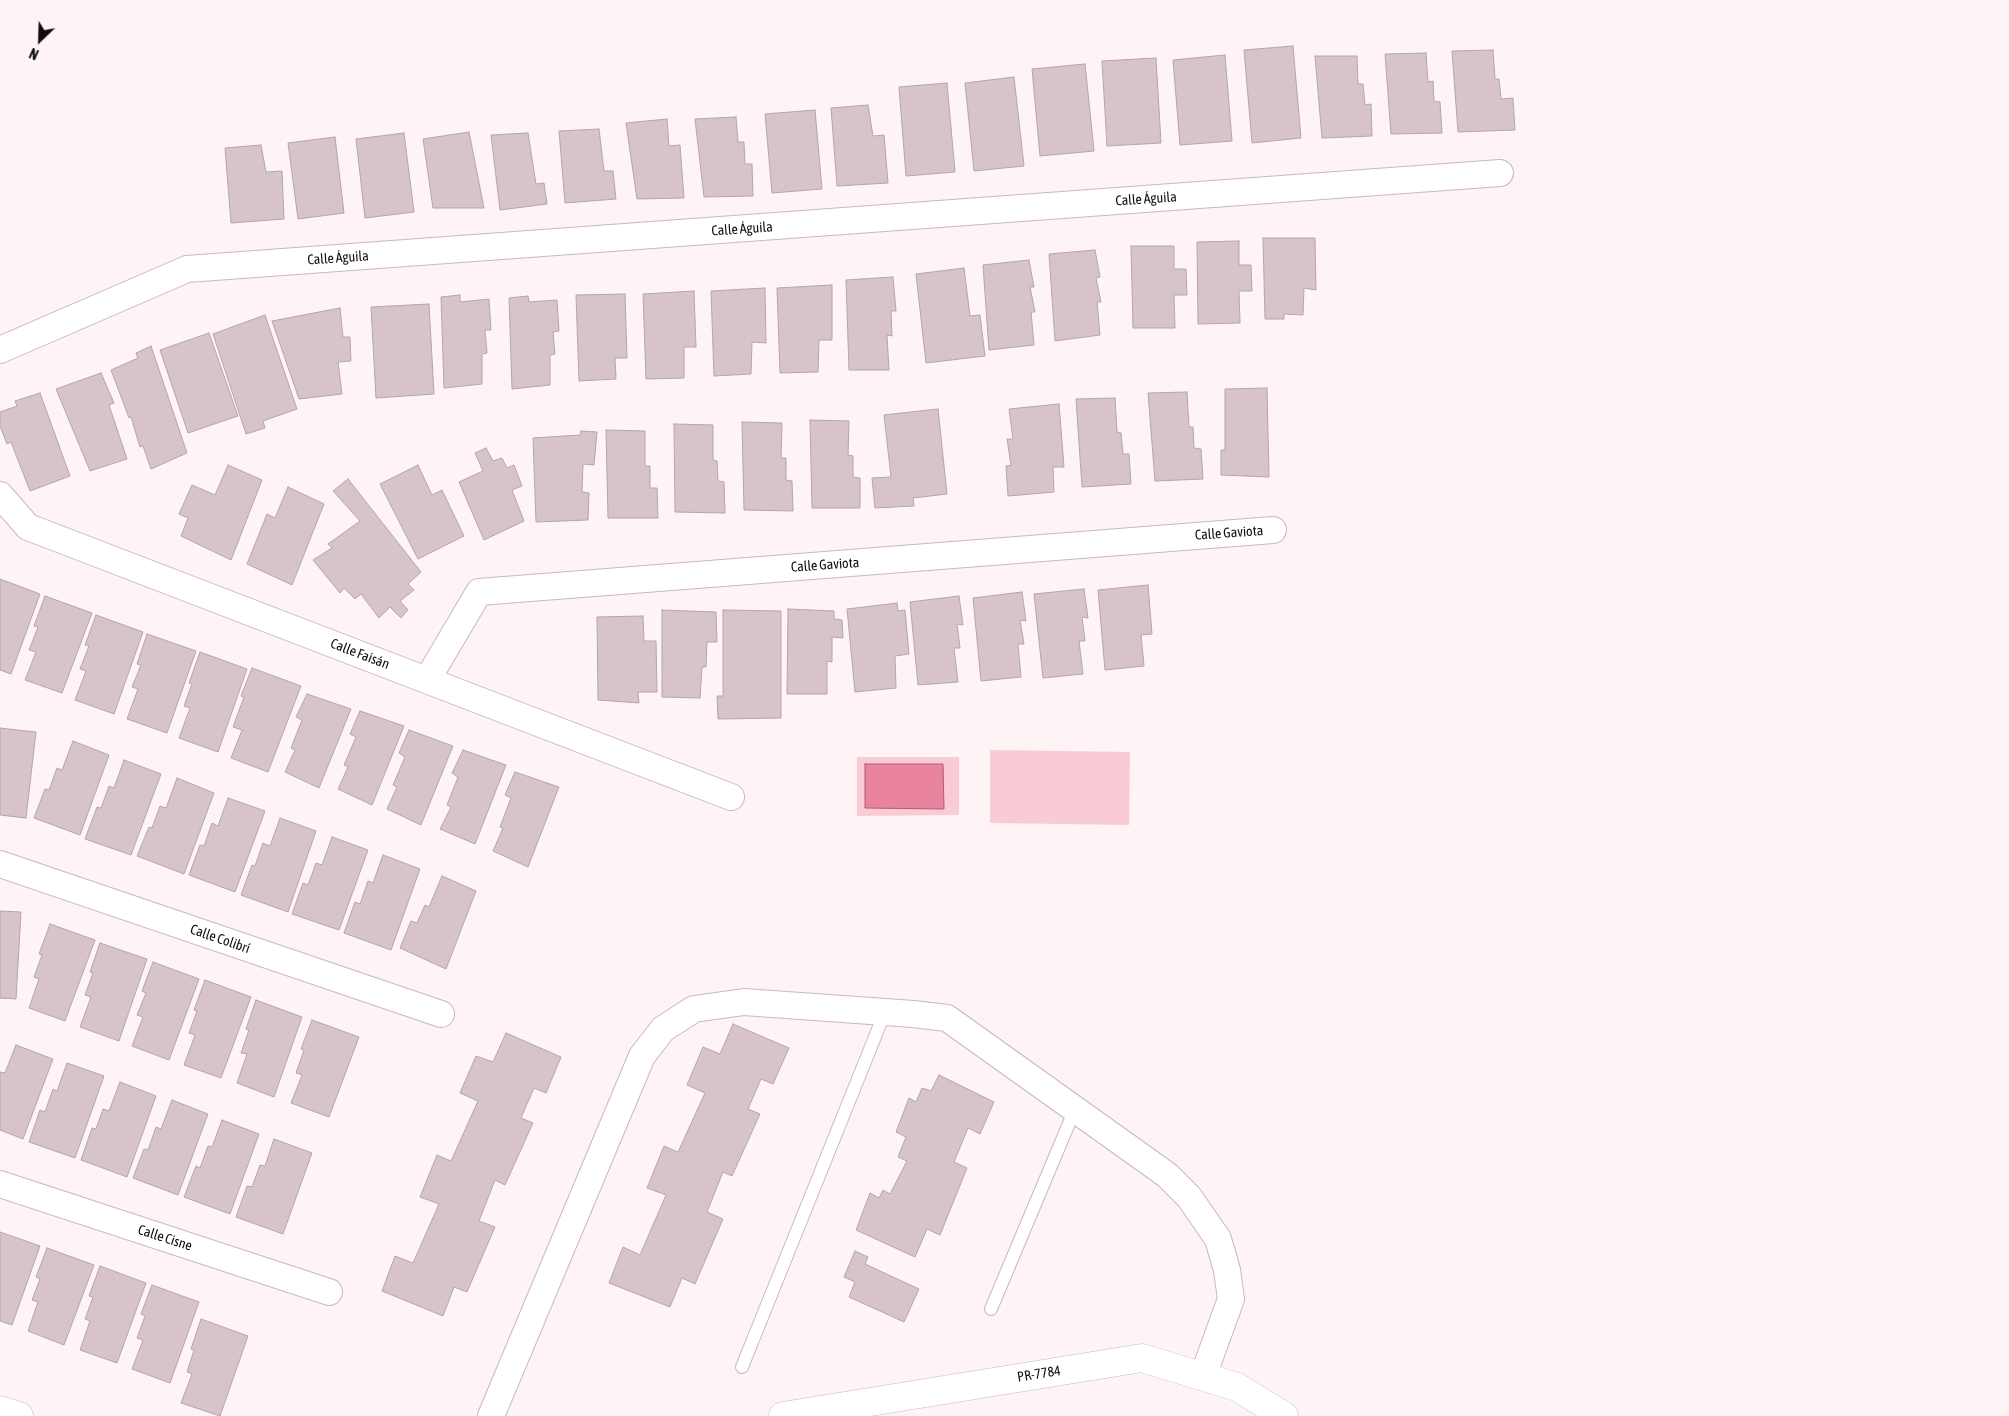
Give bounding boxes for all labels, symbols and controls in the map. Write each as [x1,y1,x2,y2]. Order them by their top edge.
north arrow [15,15,65,65]
text: N [27,45,41,63]
street label: Calle Águila [1115,188,1177,210]
street label: Calle Águila [711,218,773,240]
street label: Calle Águila [307,247,369,269]
street label: Calle Gaviota [1194,522,1264,544]
street label: Calle Gaviota [790,554,860,576]
street label: Calle Faisán [328,635,392,673]
street label: Calle Colibrí [188,921,252,957]
street label: Calle Cisne [136,1221,194,1255]
street label: PR-7784 [1016,1362,1062,1386]

